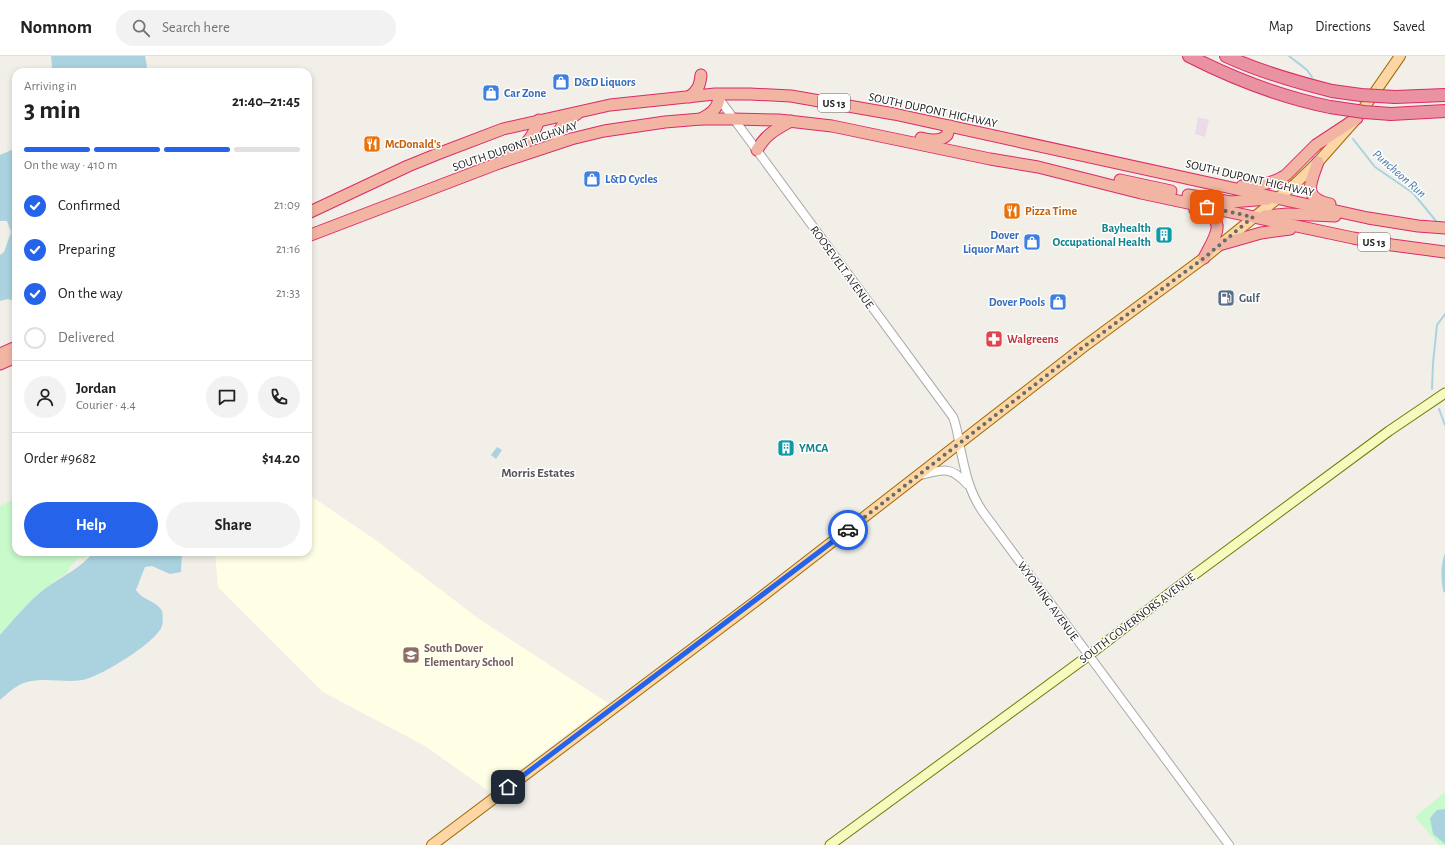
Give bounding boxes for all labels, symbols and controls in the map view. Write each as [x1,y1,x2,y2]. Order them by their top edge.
search box [116,10,396,46]
icon: search [130,17,152,39]
text: Nomnom [20,18,92,37]
text: Search here [162,20,230,35]
text: Map [1269,20,1293,34]
text: Directions [1315,20,1371,34]
text: Saved [1393,20,1425,34]
shop icon: D&D Liquors [551,72,571,92]
place label: D&D Liquors [574,76,636,88]
text: Arriving in [24,80,77,93]
shop icon: Car Zone [481,83,501,103]
place label: Car Zone [504,87,546,99]
street label: SOUTH DUPONT HIGHWAY [867,90,999,130]
text: 21:40–21:45 [232,94,300,109]
road number: US 13 [818,94,850,112]
text: 3 min [24,97,81,123]
street label: SOUTH DUPONT HIGHWAY [451,119,580,173]
restaurant icon: McDonald's [362,134,382,154]
place label: McDonald's [385,138,441,150]
water label: Puncheon Run [1370,148,1428,201]
street label: SOUTH DUPONT HIGHWAY [1185,157,1316,199]
text: On the way · 410 m [24,159,118,172]
shop icon: L&D Cycles [582,169,602,189]
place label: L&D Cycles [605,173,658,186]
pin [1190,190,1224,224]
icon: check [24,195,46,217]
icon: bag [1196,196,1218,218]
text: Confirmed [58,198,120,213]
text: 21:09 [274,199,300,212]
restaurant icon: Pizza Time [1002,201,1022,221]
place label: Pizza Time [1025,205,1077,217]
place label: Bayhealth Occupational Health [1053,222,1151,248]
street label: ROOSEVELT AVENUE [808,224,876,311]
building icon: Bayhealth Occupational Health [1154,225,1174,245]
place label: Dover Liquor Mart [963,229,1020,255]
shop icon: Dover Liquor Mart [1022,232,1042,252]
road number: US 13 [1358,233,1390,251]
icon: check [24,239,46,261]
text: Preparing [58,242,115,257]
text: 21:16 [276,243,300,256]
icon: check [24,283,46,305]
text: On the way [58,286,123,301]
text: 21:33 [276,287,300,300]
fuel station icon: Gulf [1216,288,1236,308]
shop icon: Dover Pools [1048,292,1068,312]
place label: Gulf [1239,292,1260,304]
place label: Dover Pools [989,296,1045,308]
pharmacy icon: Walgreens [984,329,1004,349]
text: Delivered [58,330,115,345]
place label: Walgreens [1007,333,1059,345]
button: person [24,376,66,418]
button: chat [206,376,248,418]
button: phone [258,376,300,418]
text: Jordan [76,381,116,396]
text: Courier · 4.4 [76,399,136,412]
building icon: YMCA [776,438,796,458]
place label: YMCA [799,442,829,454]
text: Order #9682 [24,451,96,466]
text: $14.20 [262,451,300,466]
district label: Morris Estates [501,467,575,480]
button: Help [24,502,158,548]
button: Share [166,502,300,548]
courier [828,510,868,550]
icon: car [837,519,859,541]
street label: WYOMING AVENUE [1015,559,1081,643]
street label: SOUTH GOVERNORS AVENUE [1077,571,1197,665]
place label: South Dover Elementary School [424,642,514,669]
school or university icon: South Dover Elementary School [401,645,421,665]
pin [491,770,525,804]
icon: home [497,776,519,798]

